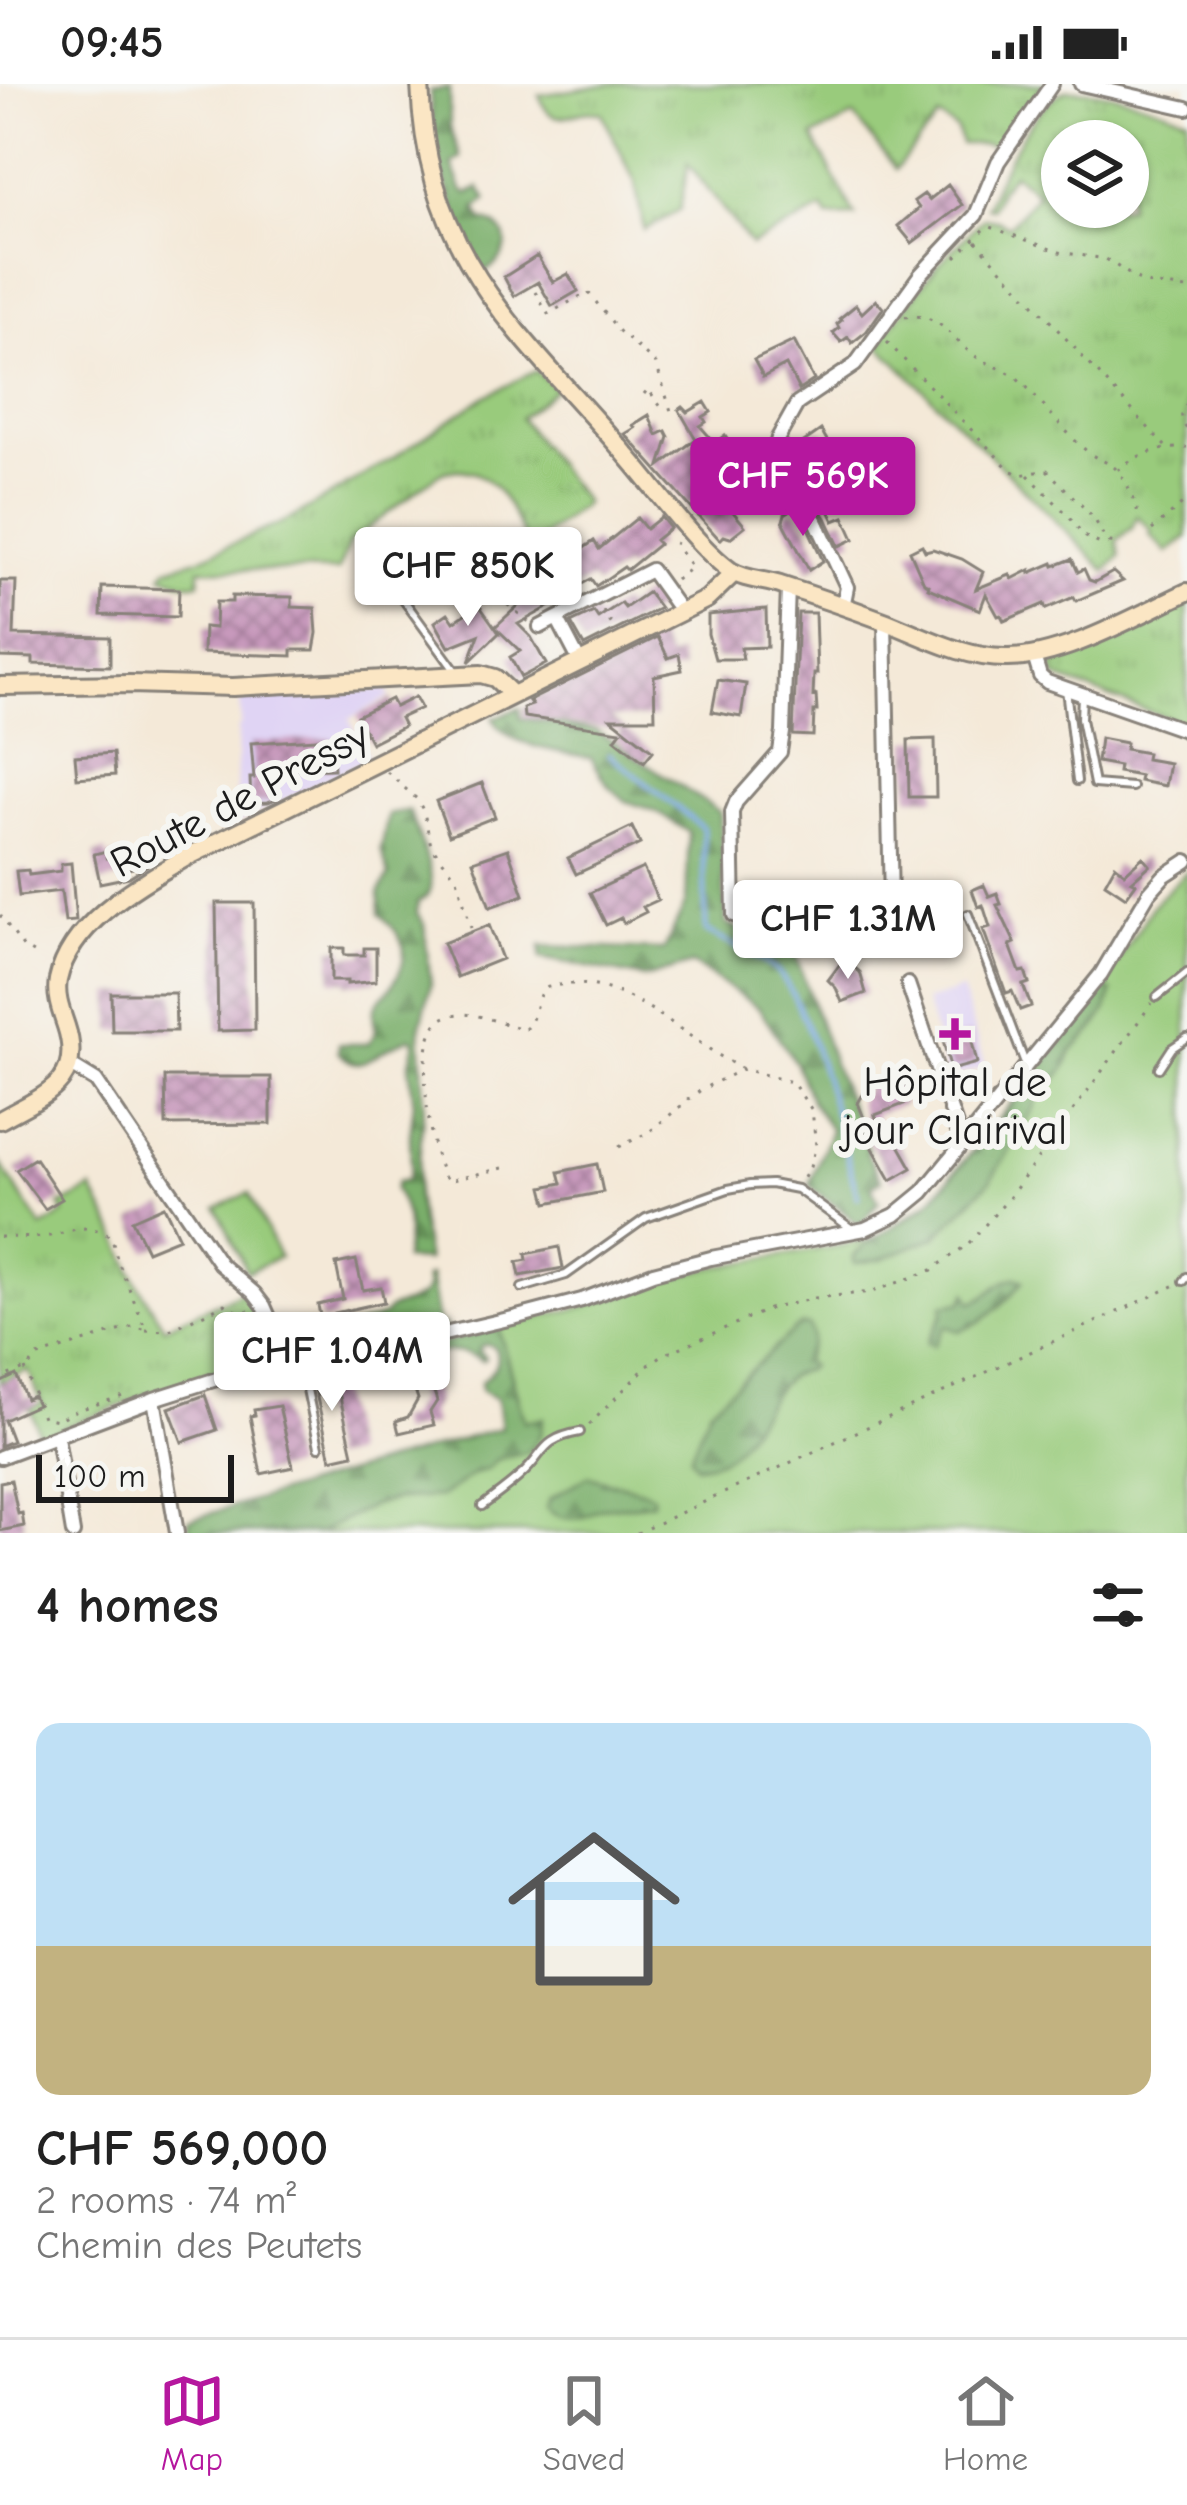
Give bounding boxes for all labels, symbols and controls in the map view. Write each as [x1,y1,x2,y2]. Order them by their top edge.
text: 09:45 [60,16,164,68]
map controls [1041,120,1149,228]
button: layers [1041,120,1149,228]
pin: CHF 569K [679,437,927,539]
text: CHF 569K [717,453,889,498]
pin: CHF 850K [344,527,592,629]
text: CHF 850K [382,543,554,588]
street label: Route de Pressy [102,711,377,888]
pin: CHF 1.31M [711,880,985,982]
text: CHF 1.31M [760,896,936,941]
marker: Hôpital de jour Clairival [939,1018,971,1050]
place label: Hôpital de jour Clairival [839,1058,1067,1155]
pin: CHF 1.04M [195,1312,469,1414]
text: CHF 1.04M [241,1328,423,1373]
scale bar [36,1449,234,1502]
text: 100 m [54,1457,146,1495]
icon: filters [1085,1572,1151,1638]
text: 4 homes [36,1576,219,1635]
icon: home [486,1801,702,2017]
text: CHF 569,000 [36,2119,329,2178]
text: 2 rooms · 74 m² [36,2178,296,2223]
text: Chemin des Peutets [36,2223,362,2268]
tab: Map [159,2368,225,2478]
tab: Saved [543,2368,625,2478]
tab: Home [943,2368,1028,2478]

